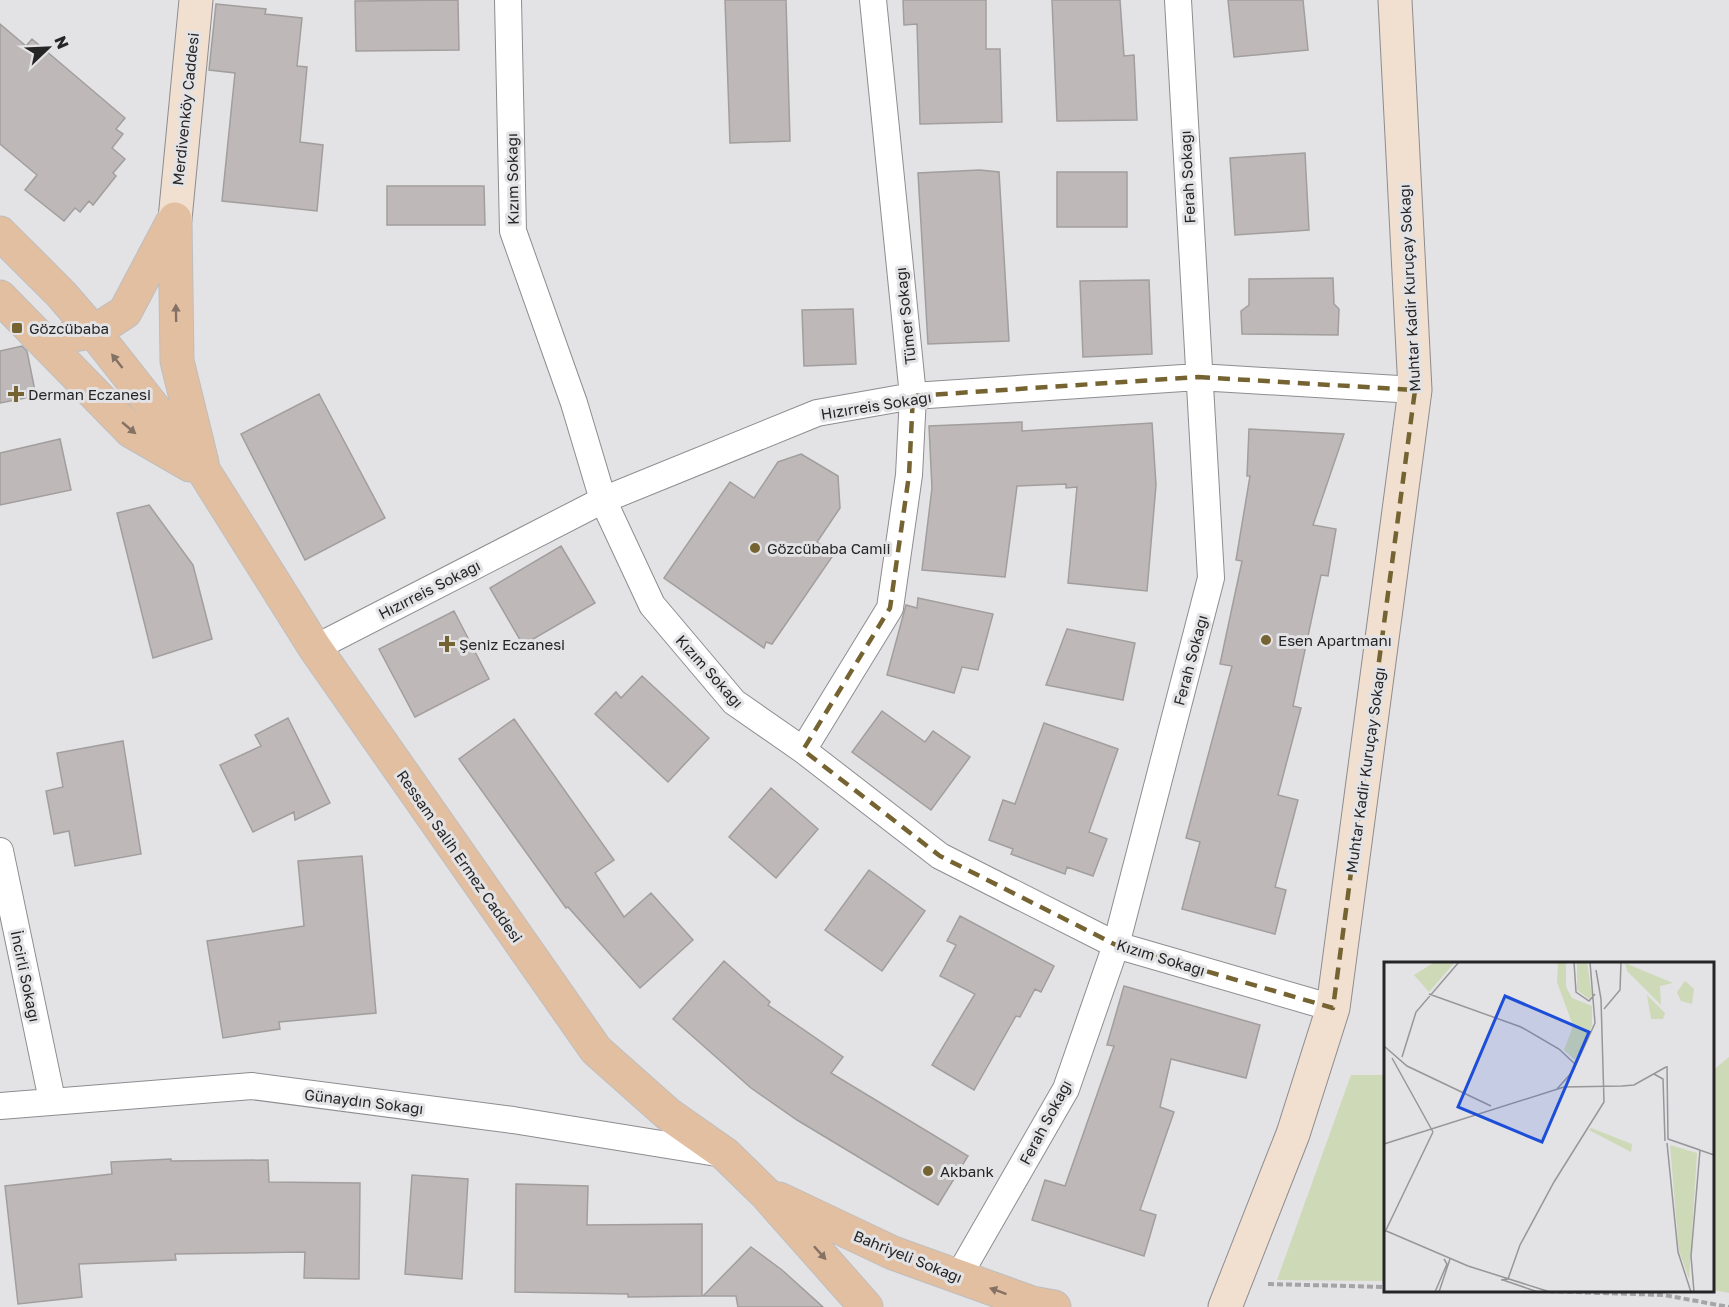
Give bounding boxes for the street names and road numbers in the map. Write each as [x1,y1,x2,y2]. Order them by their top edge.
street label: Merdivenköy Caddesi [168,32,202,186]
street label: Ferah Sokağı [1176,130,1198,224]
street label: Kızım Sokağı [502,133,522,225]
street label: Muhtar Kadir Kuruçay Sokağı [1395,184,1423,392]
street label: Tümer Sokağı [891,267,919,365]
street label: Hızırreis Sokağı [819,387,933,423]
street label: Hızırreis Sokağı [375,556,483,622]
street label: Ferah Sokağı [1169,613,1211,707]
street label: Kızım Sokağı [673,631,747,711]
street label: Muhtar Kadir Kuruçay Sokağı [1342,666,1388,874]
street label: Ressam Salih Ermez Caddesi [393,766,527,946]
street label: İncirli Sokağı [8,929,44,1023]
street label: Kızım Sokağı [1115,935,1207,979]
street label: Ferah Sokağı [1015,1077,1075,1167]
street label: Günaydın Sokağı [303,1085,425,1117]
street label: Bahriyeli Sokağı [851,1226,965,1286]

